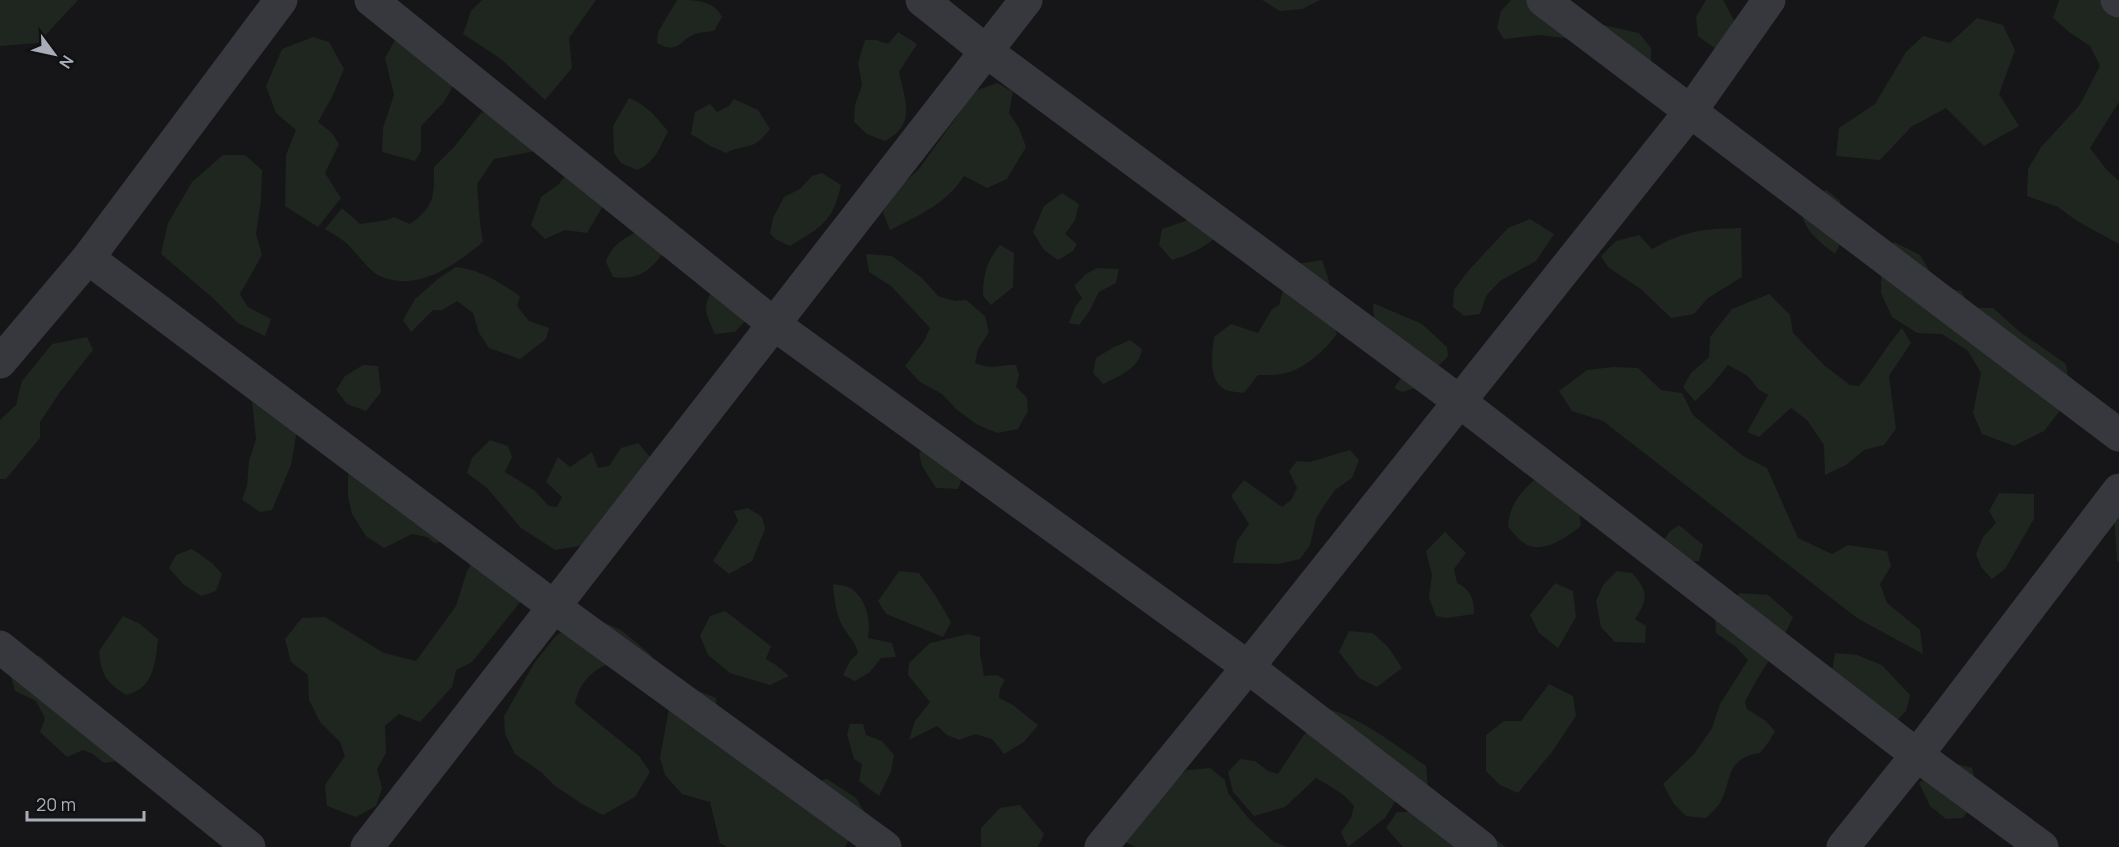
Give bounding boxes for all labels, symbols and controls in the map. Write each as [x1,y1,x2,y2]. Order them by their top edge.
north arrow [24,24,84,84]
text: N [54,51,79,73]
scale bar [27,784,144,822]
text: 20 m [36,792,76,816]

